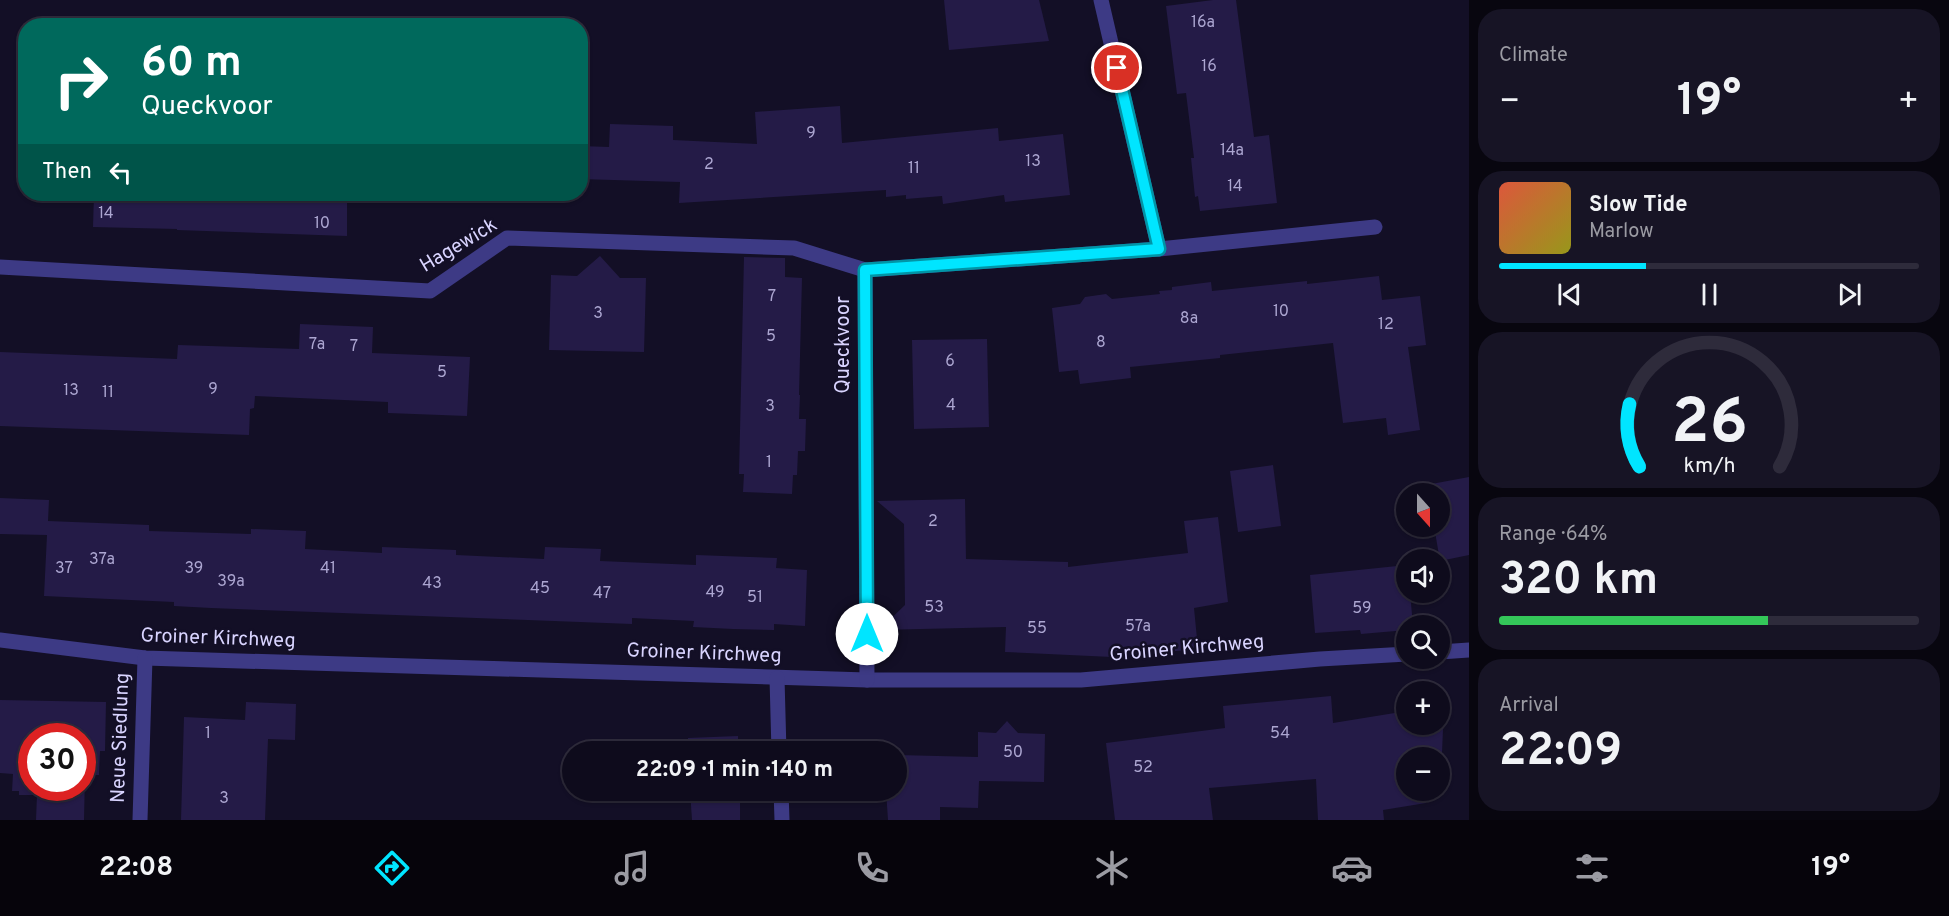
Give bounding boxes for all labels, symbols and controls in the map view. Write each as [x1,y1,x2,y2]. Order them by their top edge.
house number: 16a [1191,13,1215,33]
text: 60 m [141,38,242,91]
icon: right [42,42,120,120]
pin [1091,42,1142,93]
text: Climate [1499,43,1568,69]
icon: arrive [1100,51,1133,84]
house number: 16 [1201,57,1217,77]
text: 19° [1677,74,1741,131]
text: − [1499,82,1520,124]
text: + [1898,82,1919,124]
text: Queckvoor [141,90,273,124]
house number: 9 [806,124,816,144]
house number: 14a [1220,141,1244,161]
house number: 13 [1025,152,1041,172]
house number: 2 [704,155,714,175]
icon: left [104,156,137,189]
text: Then [42,159,92,186]
house number: 11 [908,159,920,179]
house number: 14 [1227,177,1243,197]
text: Slow Tide [1589,192,1688,219]
house number: 14 [98,204,114,224]
street label: Hagewick [415,213,503,279]
house number: 10 [314,214,330,234]
text: Marlow [1589,219,1653,245]
icon: previous [1553,278,1586,311]
icon: pause [1693,278,1726,311]
icon: next [1833,278,1866,311]
house number: 7 [768,287,776,307]
street label: Queckvoor [831,296,857,394]
house number: 10 [1273,302,1289,322]
house number: 3 [593,304,603,324]
house number: 8a [1180,309,1198,329]
house number: 12 [1378,315,1394,335]
house number: 5 [766,327,776,347]
house number: 8 [1096,333,1106,353]
house number: 7a [309,335,325,355]
house number: 7 [350,337,358,357]
house number: 6 [945,352,955,372]
house number: 5 [437,363,447,383]
house number: 9 [208,380,218,400]
house number: 13 [63,381,79,401]
house number: 11 [102,383,114,403]
text: 26 [1671,386,1747,465]
house number: 4 [946,396,956,416]
house number: 3 [765,397,775,417]
house number: 1 [766,453,772,473]
text: km/h [1683,453,1735,480]
north arrow [1396,483,1450,537]
map controls [1396,483,1450,801]
house number: 2 [928,512,938,532]
text: Range · 64% [1499,522,1608,548]
button: sound [1396,549,1450,603]
house number: 37a [89,550,115,570]
text: 320 km [1499,553,1658,610]
house number: 37 [55,559,73,579]
house number: 39 [185,559,203,579]
house number: 41 [320,559,336,579]
house number: 39a [217,572,245,592]
house number: 43 [422,574,442,594]
house number: 45 [530,579,550,599]
house number: 49 [705,583,725,603]
house number: 47 [593,584,611,604]
house number: 51 [747,588,763,608]
house number: 53 [924,598,944,618]
house number: 59 [1352,599,1372,619]
position arrow [835,602,899,666]
button: search [1396,615,1450,669]
house number: 57a [1125,617,1151,637]
house number: 55 [1027,619,1047,639]
street label: Groiner Kirchweg [140,623,296,655]
street label: Groiner Kirchweg [1108,629,1266,669]
street label: Groiner Kirchweg [626,638,782,670]
street label: Neue Siedlung [106,672,136,804]
button: + [1396,681,1450,735]
text: Arrival [1499,693,1559,719]
speed limit sign: 30 [18,723,96,801]
house number: 1 [205,724,211,744]
house number: 54 [1270,724,1290,744]
text: 22:09 [1499,724,1622,781]
house number: 50 [1003,743,1023,763]
button: − [1396,747,1450,801]
text: 22:09 · 1 min · 140 m [636,757,833,784]
house number: 52 [1133,758,1153,778]
house number: 3 [219,789,229,809]
icon: directions [371,847,413,889]
icon: music [611,847,653,889]
icon: phone [851,847,893,889]
icon: climate [1091,847,1133,889]
icon: car [1331,847,1373,889]
icon: filters [1571,847,1613,889]
text: 22:08 [99,851,173,885]
text: 19° [1811,851,1850,885]

